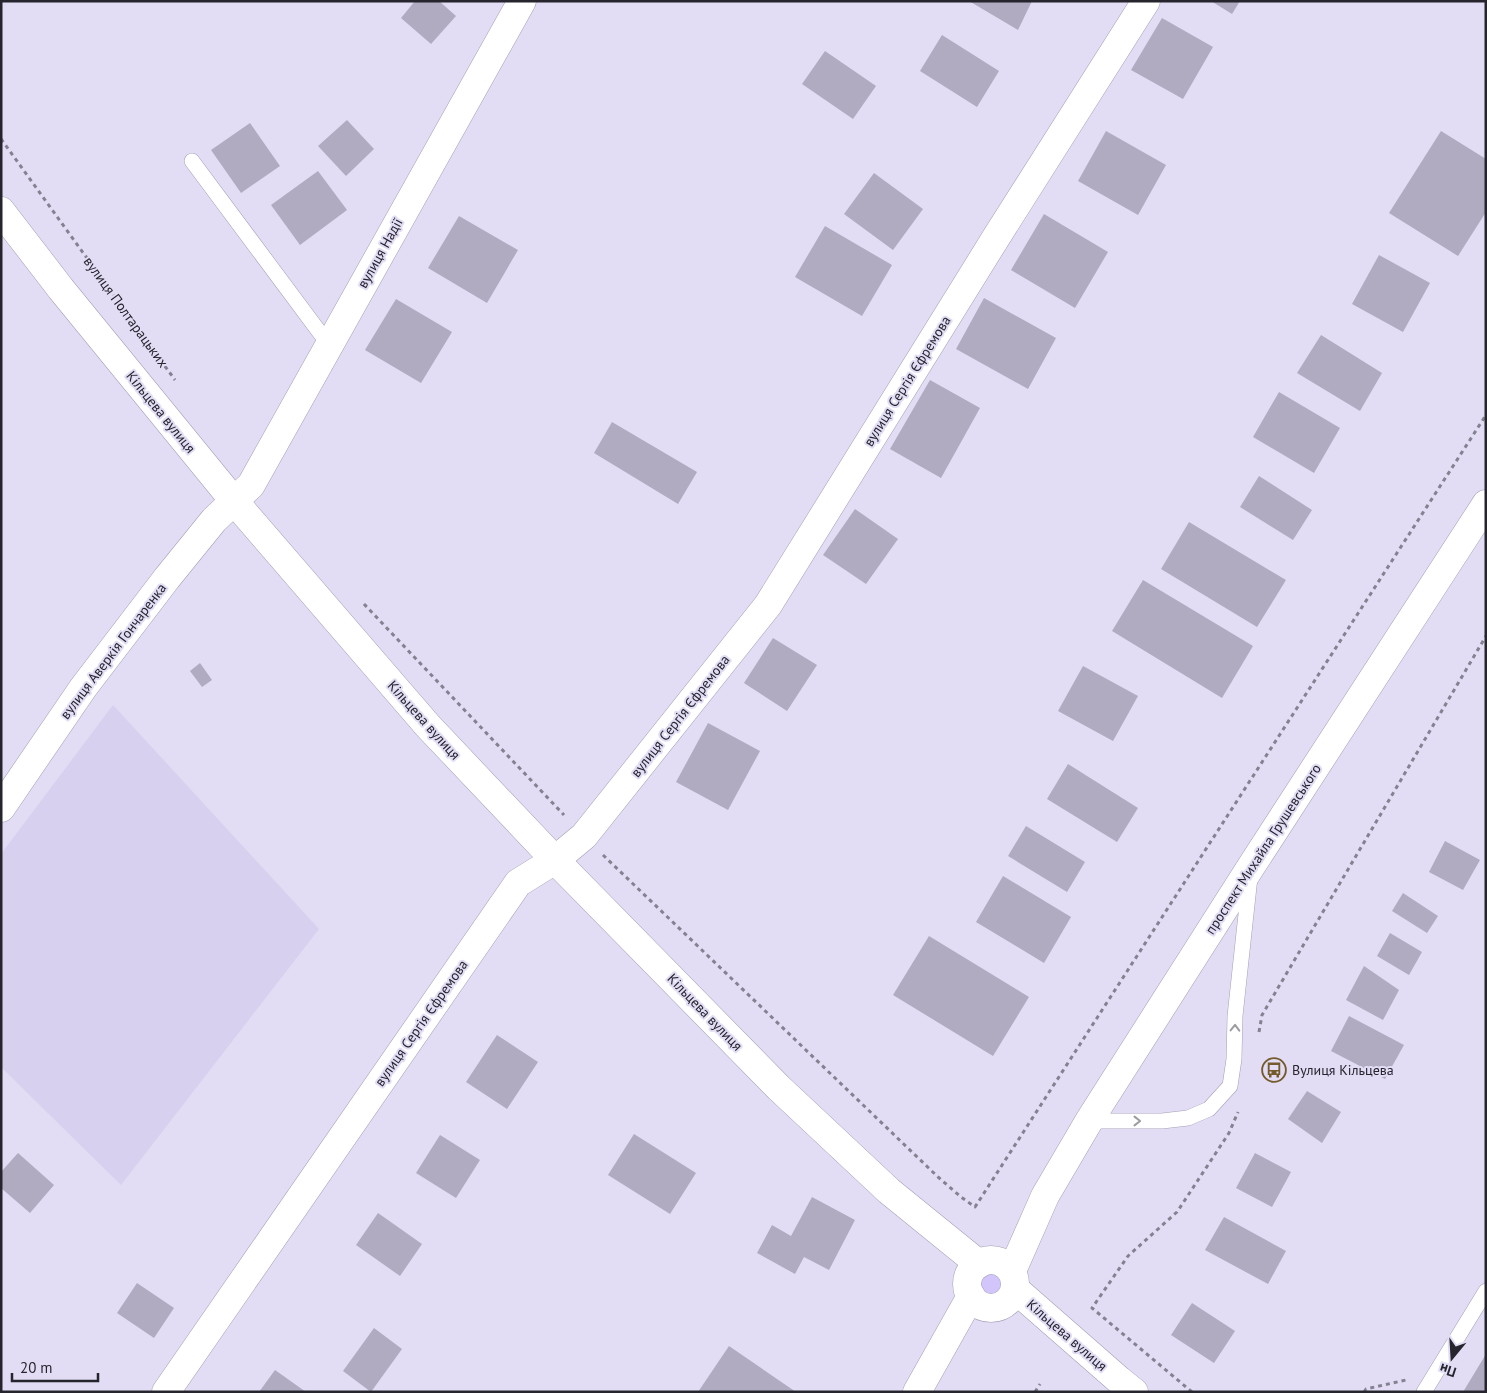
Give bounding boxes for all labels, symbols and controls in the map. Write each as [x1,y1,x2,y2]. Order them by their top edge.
street label: вулиця Надії [353,215,407,291]
street label: вулиця Полтарацьких [80,253,172,371]
street label: вулиця Сергія Єфремова [860,312,955,450]
street label: Кільцева вулиця [122,367,200,457]
street label: вулиця Аверкія Гончаренка [56,579,170,723]
street label: вулиця Сергія Єфремова [627,651,733,781]
street label: Кільцева вулиця [384,677,464,763]
street label: проспект Михайла Грушевського [1201,760,1325,938]
street label: вулиця Сергія Єфремова [370,956,472,1090]
street label: Кільцева вулиця [664,970,746,1054]
one-way arrow [1229,1024,1240,1032]
bus stop icon: Вулиця Кільцева [1261,1057,1287,1083]
place label: Вулиця Кільцева [1292,1061,1394,1079]
one-way arrow [1134,1116,1142,1126]
street label: Кільцева вулиця [1023,1295,1111,1375]
north arrow [1427,1333,1477,1383]
scale bar [12,1350,99,1382]
text: 20 m [20,1358,53,1377]
text: Пн [1437,1359,1459,1381]

